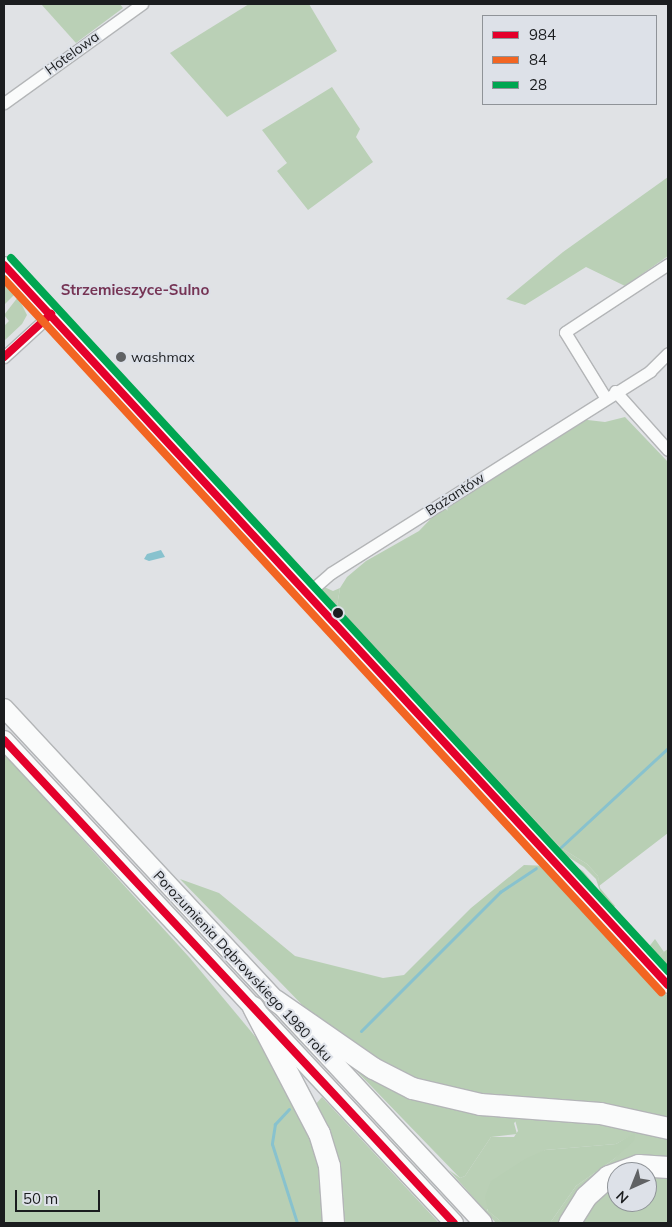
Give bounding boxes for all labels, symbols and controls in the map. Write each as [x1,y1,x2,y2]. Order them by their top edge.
legend [482,15,657,105]
text: 984 [529,25,556,44]
street label: Hotelowa [42,28,102,78]
text: 84 [529,50,547,69]
text: 28 [529,75,547,94]
district label: Strzemieszyce-Sulno [61,281,209,299]
place label: washmax [131,349,195,365]
marker: washmax [115,351,127,363]
street label: Bażantów [422,469,488,519]
unlabelled marker [333,608,343,618]
street label: Porozumienia Dąbrowskiego 1980 roku [150,867,336,1065]
north arrow [607,1162,657,1212]
scale bar [18,1180,102,1212]
text: N [612,1187,632,1207]
text: 50 m [23,1189,58,1208]

